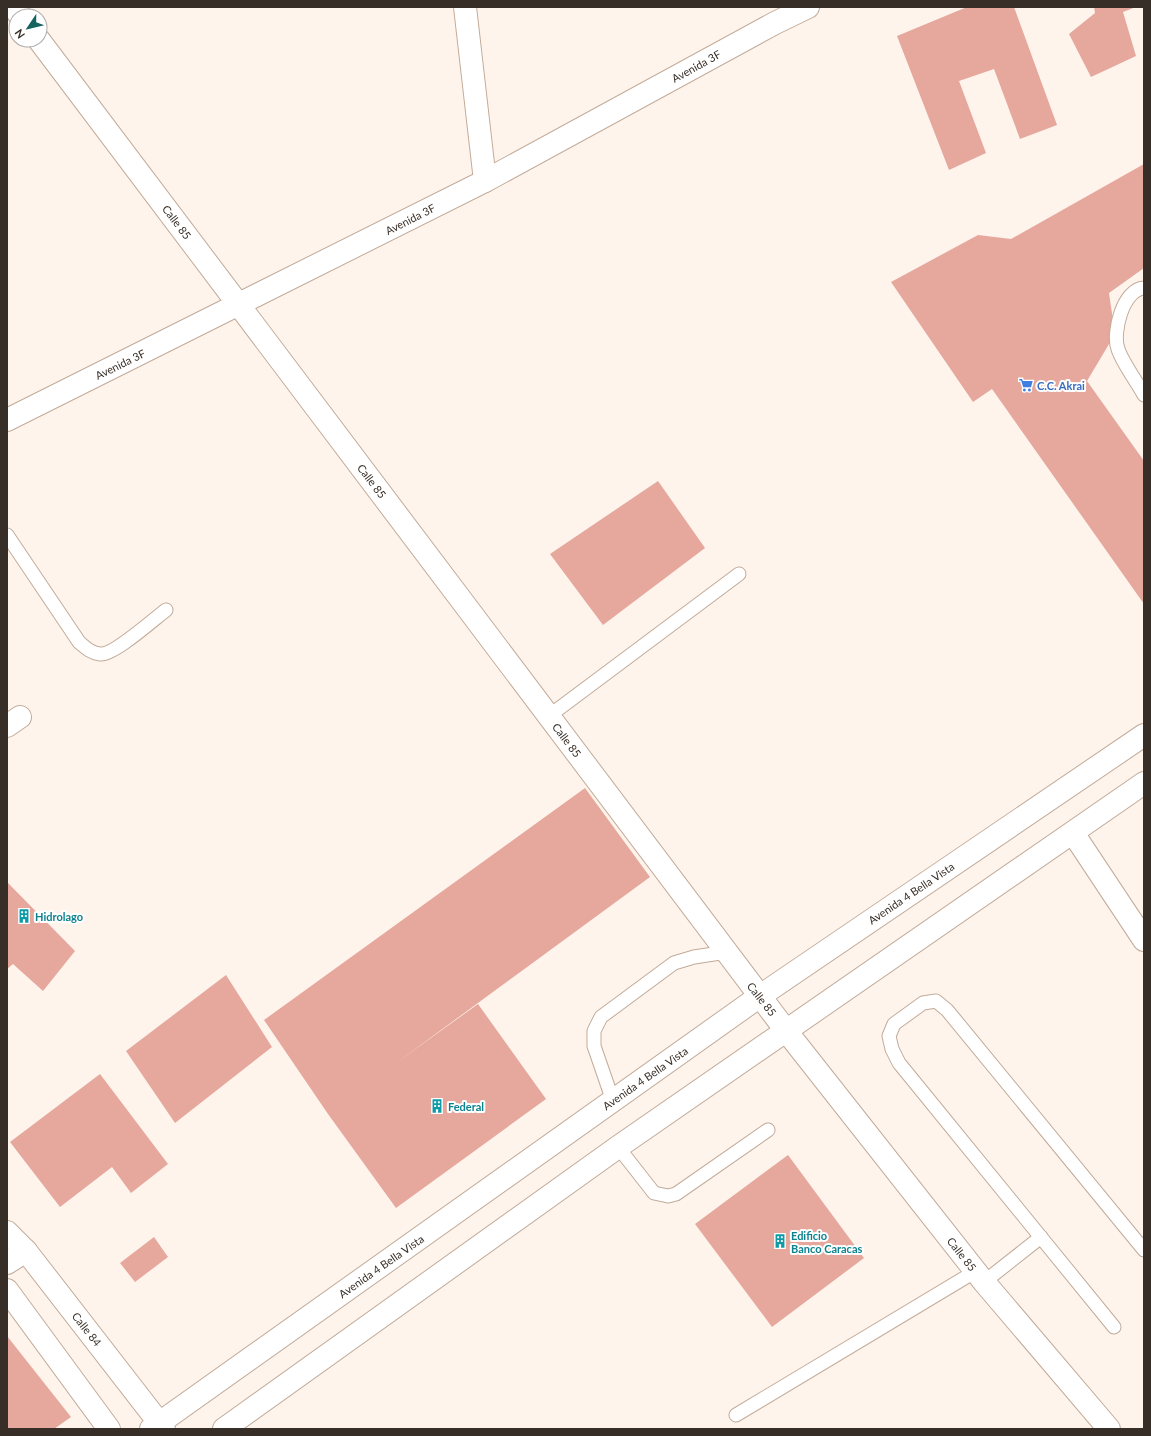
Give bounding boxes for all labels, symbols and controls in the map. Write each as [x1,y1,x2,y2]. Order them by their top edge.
north arrow [8,8,48,48]
text: N [12,27,27,41]
street label: Avenida 3F [669,47,723,85]
street label: Avenida 3F [383,201,437,237]
street label: Calle 85 [160,202,194,242]
street label: Avenida 3F [93,346,147,382]
supermarket icon: C.C. Akrai [1018,377,1034,393]
place label: C.C. Akrai [1037,379,1085,392]
street label: Calle 85 [355,461,389,501]
street label: Calle 85 [550,720,584,760]
street label: Avenida 4 Bella Vista [866,859,956,927]
building icon: Hidrolago [16,908,32,924]
place label: Hidrolago [35,910,83,923]
street label: Calle 85 [745,979,779,1019]
street label: Avenida 4 Bella Vista [600,1044,690,1112]
building icon: Federal [429,1098,445,1114]
place label: Federal [448,1100,484,1113]
place label: Edificio Banco Caracas [791,1229,862,1255]
street label: Avenida 4 Bella Vista [336,1232,426,1300]
building icon: Edificio Banco Caracas [772,1233,788,1249]
street label: Calle 85 [945,1234,979,1274]
street label: Calle 84 [70,1309,105,1349]

